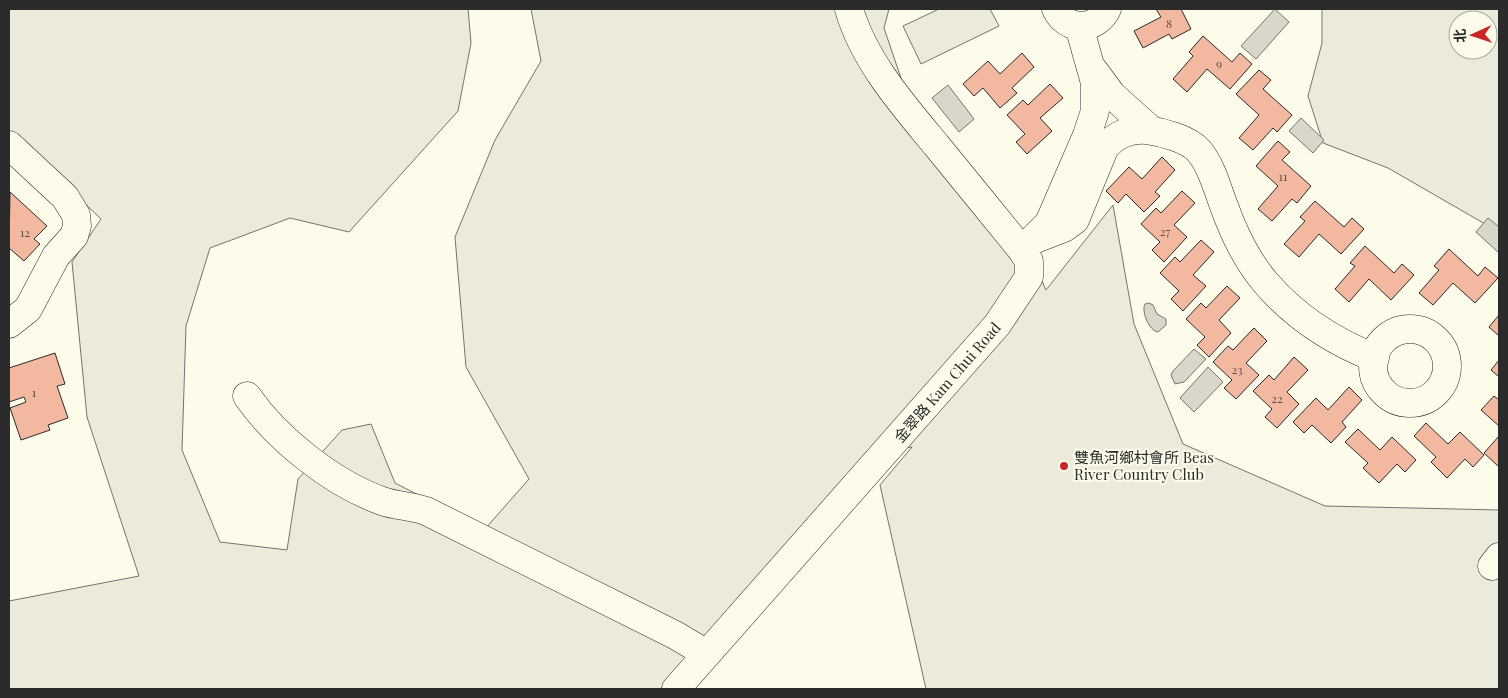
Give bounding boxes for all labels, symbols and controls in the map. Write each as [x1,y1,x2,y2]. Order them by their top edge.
north arrow [1448,10,1498,60]
house number: 8 [1166,15,1172,31]
text: 北 [1450,28,1469,43]
house number: 9 [1216,55,1222,71]
house number: 11 [1279,168,1288,184]
house number: 27 [1160,223,1170,239]
house number: 12 [20,224,30,240]
street label: 金翠路 Kam Chui Road [889,317,1005,446]
house number: 23 [1231,361,1243,377]
house number: 1 [32,384,37,400]
house number: 22 [1271,390,1283,406]
place label: 雙魚河鄉村會所 Beas River Country Club [1074,447,1214,484]
marker: 雙魚河鄉村會所 Beas River Country Club [1058,460,1070,472]

